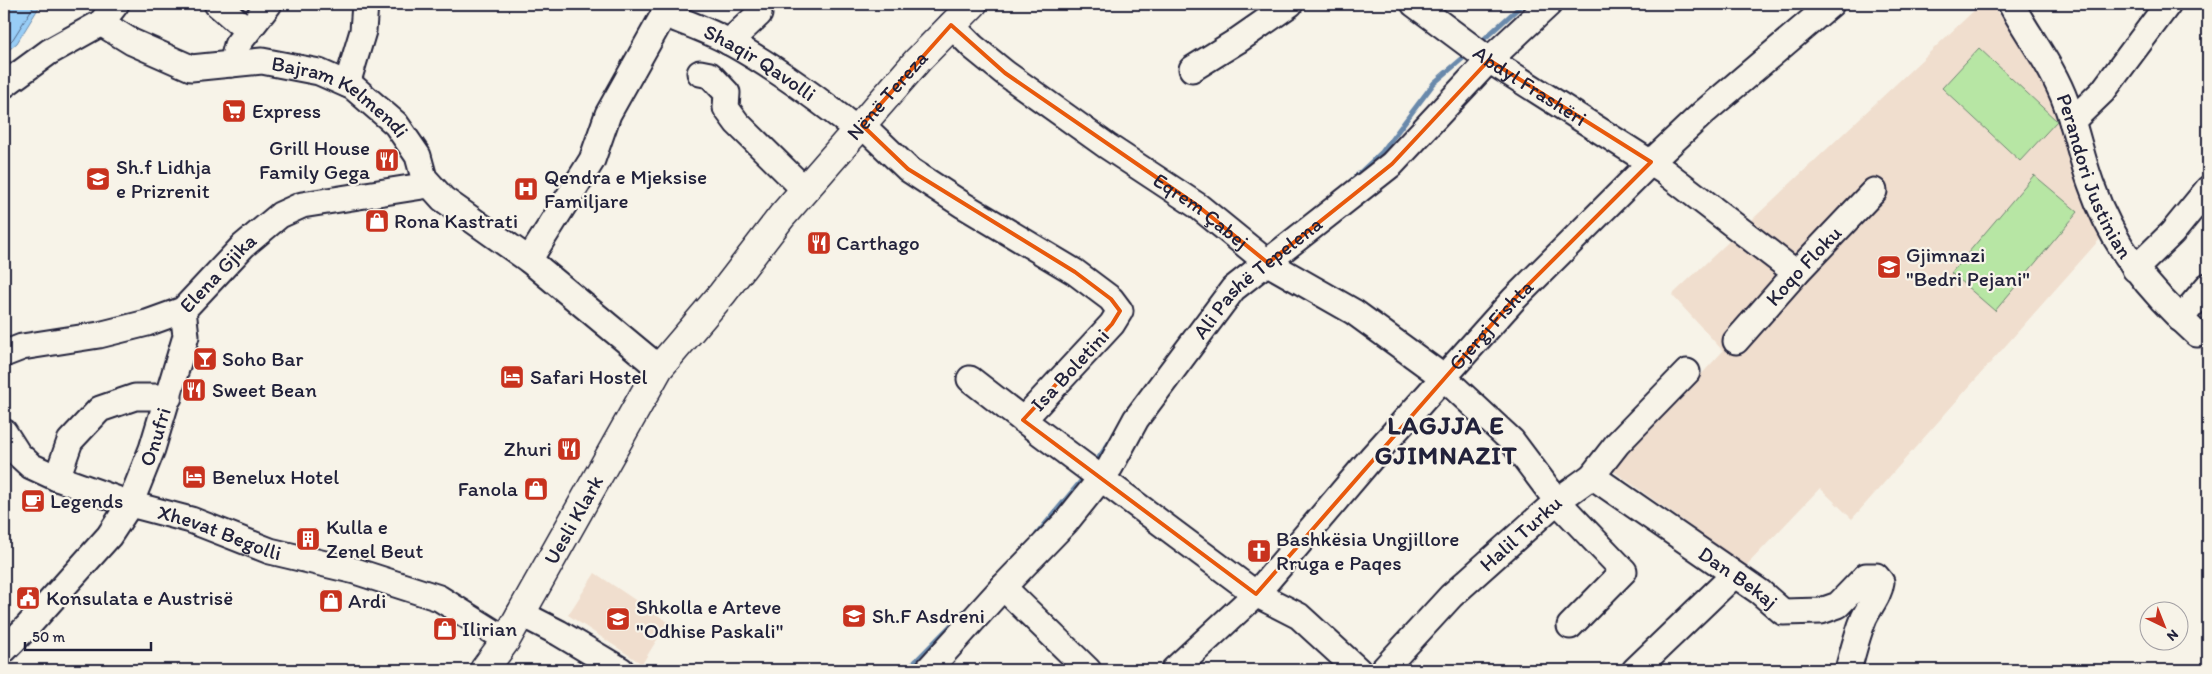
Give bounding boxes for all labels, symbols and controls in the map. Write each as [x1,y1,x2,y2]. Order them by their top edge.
street label: Shaqir Qavolli [700,18,821,106]
street label: Abdyl Frashëri [1469,40,1592,131]
street label: Nënë Tereza [841,45,933,145]
street label: Bajram Kelmendi [269,50,415,142]
street label: Perandori Justinian [2052,90,2138,263]
supermarket icon: Express [221,98,247,124]
place label: Express [252,98,321,123]
place label: Grill House Family Gega [259,135,370,184]
restaurant icon: Grill House Family Gega [374,147,400,173]
place label: Sh.f Lidhja e Prizrenit [116,154,211,203]
place label: Qendra e Mjeksise Familjare [544,164,707,213]
school or university icon: Sh.f Lidhja e Prizrenit [85,166,111,192]
street label: Eqrem Çabej [1149,167,1254,254]
hospital icon: Qendra e Mjeksise Familjare [513,176,539,202]
shop icon: Rona Kastrati [364,208,390,234]
place label: Rona Kastrati [394,208,518,233]
street label: Ali Pashë Tepelena [1187,211,1327,344]
street label: Koqo Floku [1760,220,1847,311]
street label: Elena Gjika [174,227,261,318]
restaurant icon: Carthago [806,230,832,256]
place label: Carthago [836,230,920,255]
place label: Gjimnazi "Bedri Pejani" [1906,242,2030,291]
school or university icon: Gjimnazi "Bedri Pejani" [1876,254,1902,280]
street label: Gjergj Fishta [1443,274,1538,375]
street label: Isa Boletini [1025,323,1114,416]
bar icon: Soho Bar [192,346,218,372]
place label: Soho Bar [222,346,303,371]
hotel icon: Safari Hostel [499,364,525,390]
place label: Safari Hostel [530,364,647,389]
restaurant icon: Sweet Bean [181,377,207,403]
place label: Sweet Bean [212,377,317,402]
street label: Onufri [133,404,176,470]
district label: LAGJJA E GJIMNAZIT [1374,409,1518,471]
place label: Zhuri [504,436,552,461]
restaurant icon: Zhuri [556,436,582,462]
hotel icon: Benelux Hotel [181,464,207,490]
place label: Benelux Hotel [212,464,339,489]
street label: Uesli Klark [538,470,608,569]
place label: Fanola [458,476,518,501]
shop icon: Fanola [523,476,549,502]
cafe icon: Legends [20,488,46,514]
place label: Legends [50,488,123,513]
street label: Halil Turku [1474,490,1567,577]
street label: Xhevat Begolli [155,499,284,565]
place label: Kulla e Zenel Beut [326,514,423,563]
building icon: Kulla e Zenel Beut [295,526,321,552]
place label: Bashkësia Ungjillore Rruga e Paqes [1276,526,1459,575]
church icon: Bashkësia Ungjillore Rruga e Paqes [1246,538,1272,564]
street label: Dan Bekaj [1694,540,1783,614]
public building icon: Konsulata e Austrisë [15,585,41,611]
place label: Konsulata e Austrisë [46,585,233,610]
shop icon: Ardi [318,588,344,614]
place label: Ardi [348,588,386,613]
place label: Shkolla e Arteve "Odhise Paskali" [636,594,783,643]
north arrow [2140,602,2190,652]
school or university icon: Sh.F Asdreni [841,603,867,629]
place label: Sh.F Asdreni [872,603,985,628]
school or university icon: Shkolla e Arteve "Odhise Paskali" [605,606,631,632]
shop icon: Ilirian [432,616,458,642]
place label: Ilirian [462,616,517,641]
scale bar [25,619,151,651]
text: N [2163,626,2182,645]
text: 50 m [32,628,65,646]

